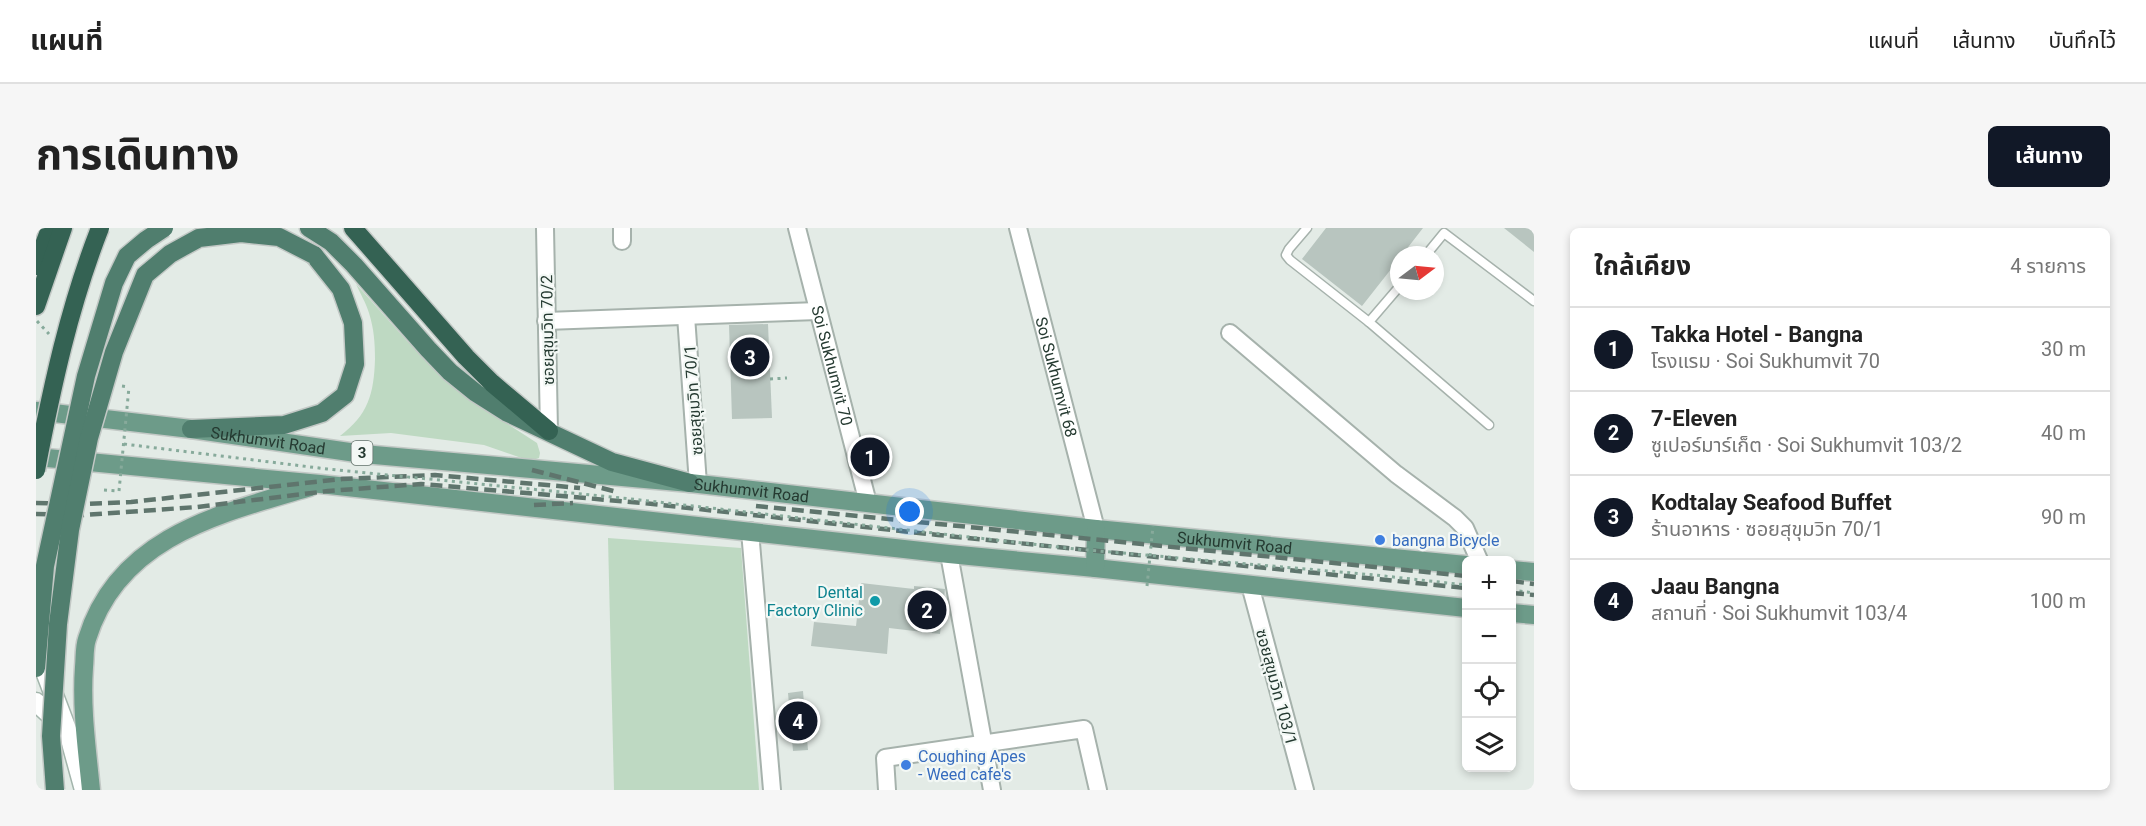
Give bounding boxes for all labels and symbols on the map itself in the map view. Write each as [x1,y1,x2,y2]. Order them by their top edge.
north arrow [1390,246,1444,300]
street label: ซอยสุขุมวิท 70/2 [537,275,558,385]
street label: Soi Sukhumvit 70 [807,303,857,428]
street label: Soi Sukhumvit 68 [1031,315,1081,439]
pin: 3 [730,334,770,380]
street label: ซอยสุขุมวิท 70/1 [680,344,707,456]
street label: Sukhumvit Road [209,423,327,458]
pin: 1 [850,434,890,480]
road number: 3 [352,441,372,465]
street label: Sukhumvit Road [693,475,810,506]
your location [895,497,924,526]
street label: Sukhumvit Road [1176,528,1293,558]
place label: bangna Bicycle [1392,531,1499,550]
marker: bangna Bicycle [1373,533,1387,547]
place label: Dental Factory Clinic [767,583,863,620]
pin: 2 [908,588,946,632]
marker: Dental Factory Clinic [868,594,882,608]
street label: ซอยสุขุมวิท 103/1 [1252,627,1301,747]
pin: 4 [778,698,818,744]
place label: Coughing Apes - Weed cafe's [918,747,1026,784]
marker: Coughing Apes - Weed cafe's [899,758,913,772]

